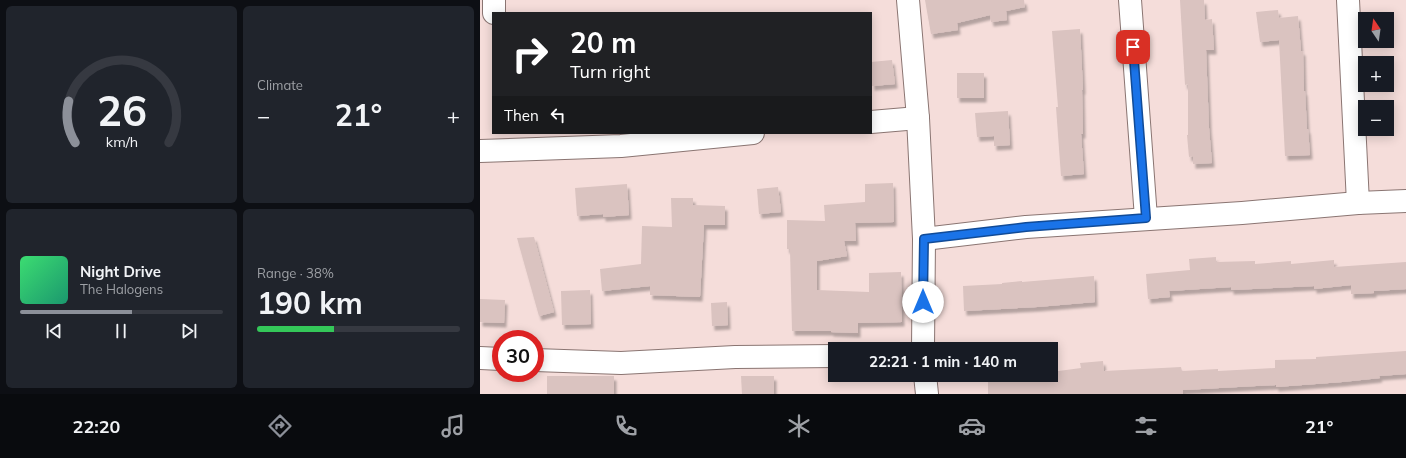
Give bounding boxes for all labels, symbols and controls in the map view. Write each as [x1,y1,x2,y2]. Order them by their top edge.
north arrow [1358,12,1394,48]
map controls [1358,12,1394,136]
text: 20 m [570,25,636,60]
icon: right [504,28,556,80]
pin [1116,30,1150,64]
icon: arrive [1122,36,1144,58]
button: + [1358,56,1394,92]
text: Turn right [570,60,650,83]
text: Climate [257,77,303,93]
text: 26 [97,83,146,135]
text: 21° [335,96,382,134]
button: − [1358,100,1394,136]
text: − [257,102,270,130]
text: + [447,102,460,130]
icon: left [547,104,569,126]
text: Then [504,106,539,125]
text: km/h [105,132,138,150]
text: Night Drive [80,262,161,281]
text: Range · 38% [257,265,334,281]
text: The Halogens [80,281,163,297]
position arrow [902,281,944,323]
text: 190 km [257,284,363,322]
icon: previous [43,320,65,342]
icon: pause [110,320,132,342]
icon: next [178,320,200,342]
speed limit sign: 30 [492,330,544,382]
text: 22:21 · 1 min · 140 m [869,352,1017,371]
icon: directions [266,412,294,440]
icon: music [439,412,467,440]
icon: phone [612,412,640,440]
icon: climate [785,412,813,440]
icon: car [958,412,986,440]
icon: filters [1132,412,1160,440]
text: 22:20 [73,415,120,438]
text: 21° [1305,415,1333,438]

